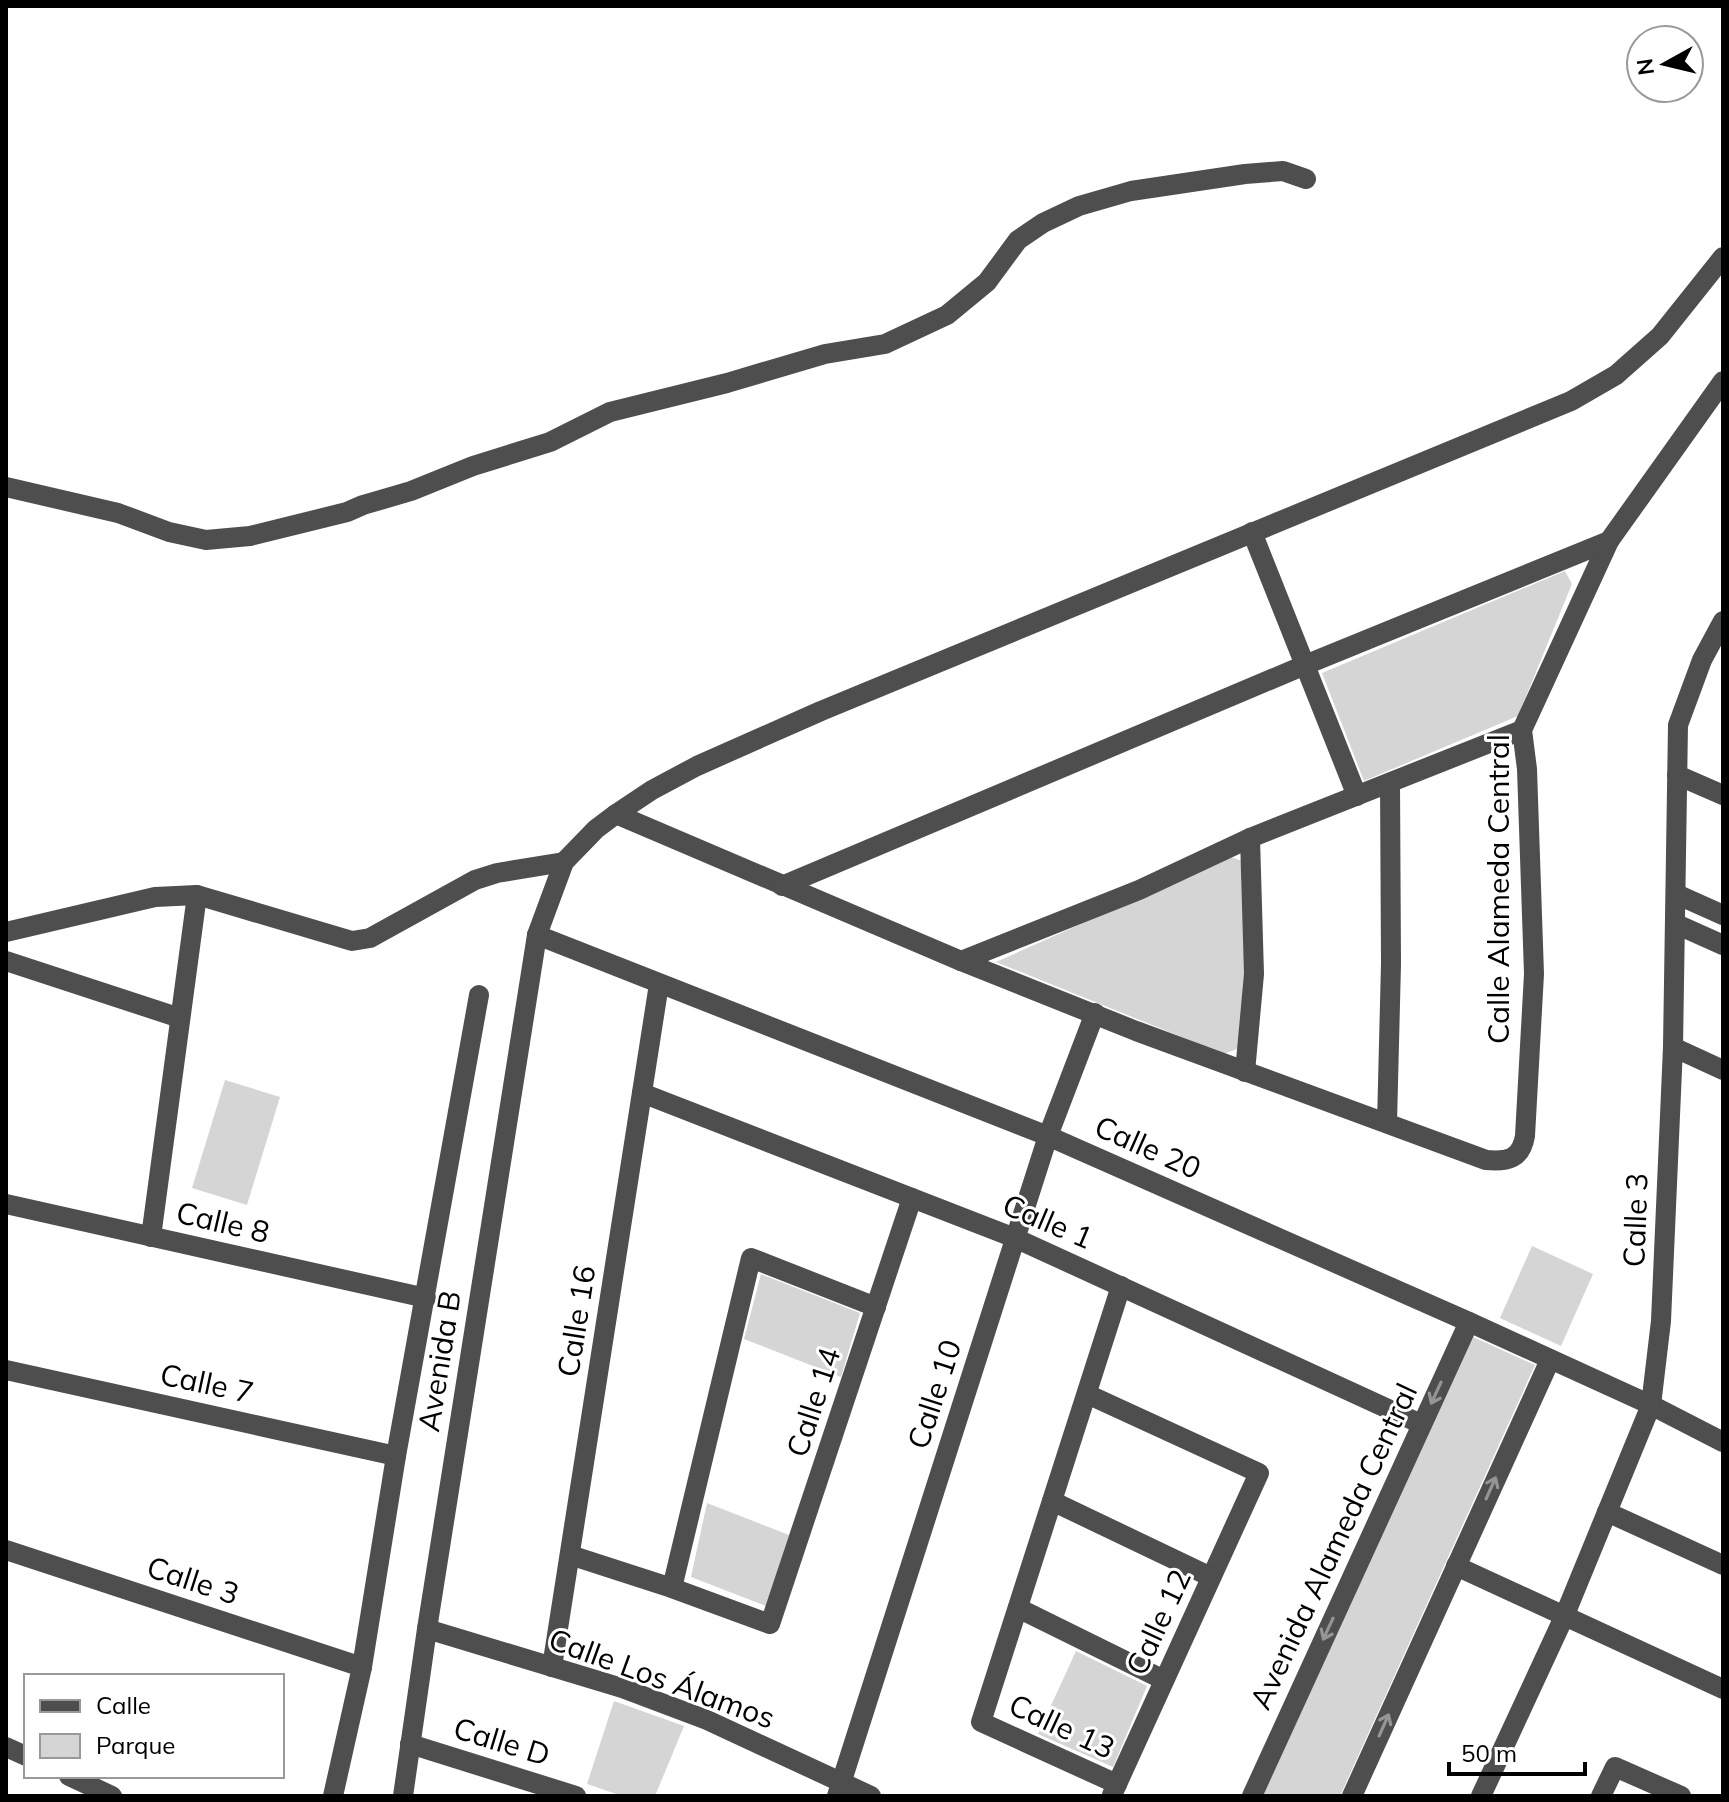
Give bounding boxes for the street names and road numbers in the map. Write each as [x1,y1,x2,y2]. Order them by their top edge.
street label: Calle Alameda Central [1479,734,1517,1044]
street label: Calle 20 [1089,1107,1207,1187]
street label: Calle 3 [1614,1172,1656,1268]
street label: Calle 1 [997,1185,1099,1257]
street label: Calle 8 [173,1193,273,1251]
street label: Calle 16 [548,1262,604,1380]
street label: Avenida B [409,1288,469,1434]
street label: Calle 10 [899,1335,969,1453]
street label: Calle 14 [778,1343,848,1461]
street label: Calle 7 [157,1355,257,1411]
street label: Avenida Alameda Central [1241,1377,1425,1715]
street label: Calle 3 [142,1547,244,1613]
street label: Calle 12 [1117,1563,1199,1681]
street label: Calle Los Álamos [544,1619,780,1737]
street label: Calle 13 [1003,1685,1121,1767]
street label: Calle D [449,1708,555,1774]

